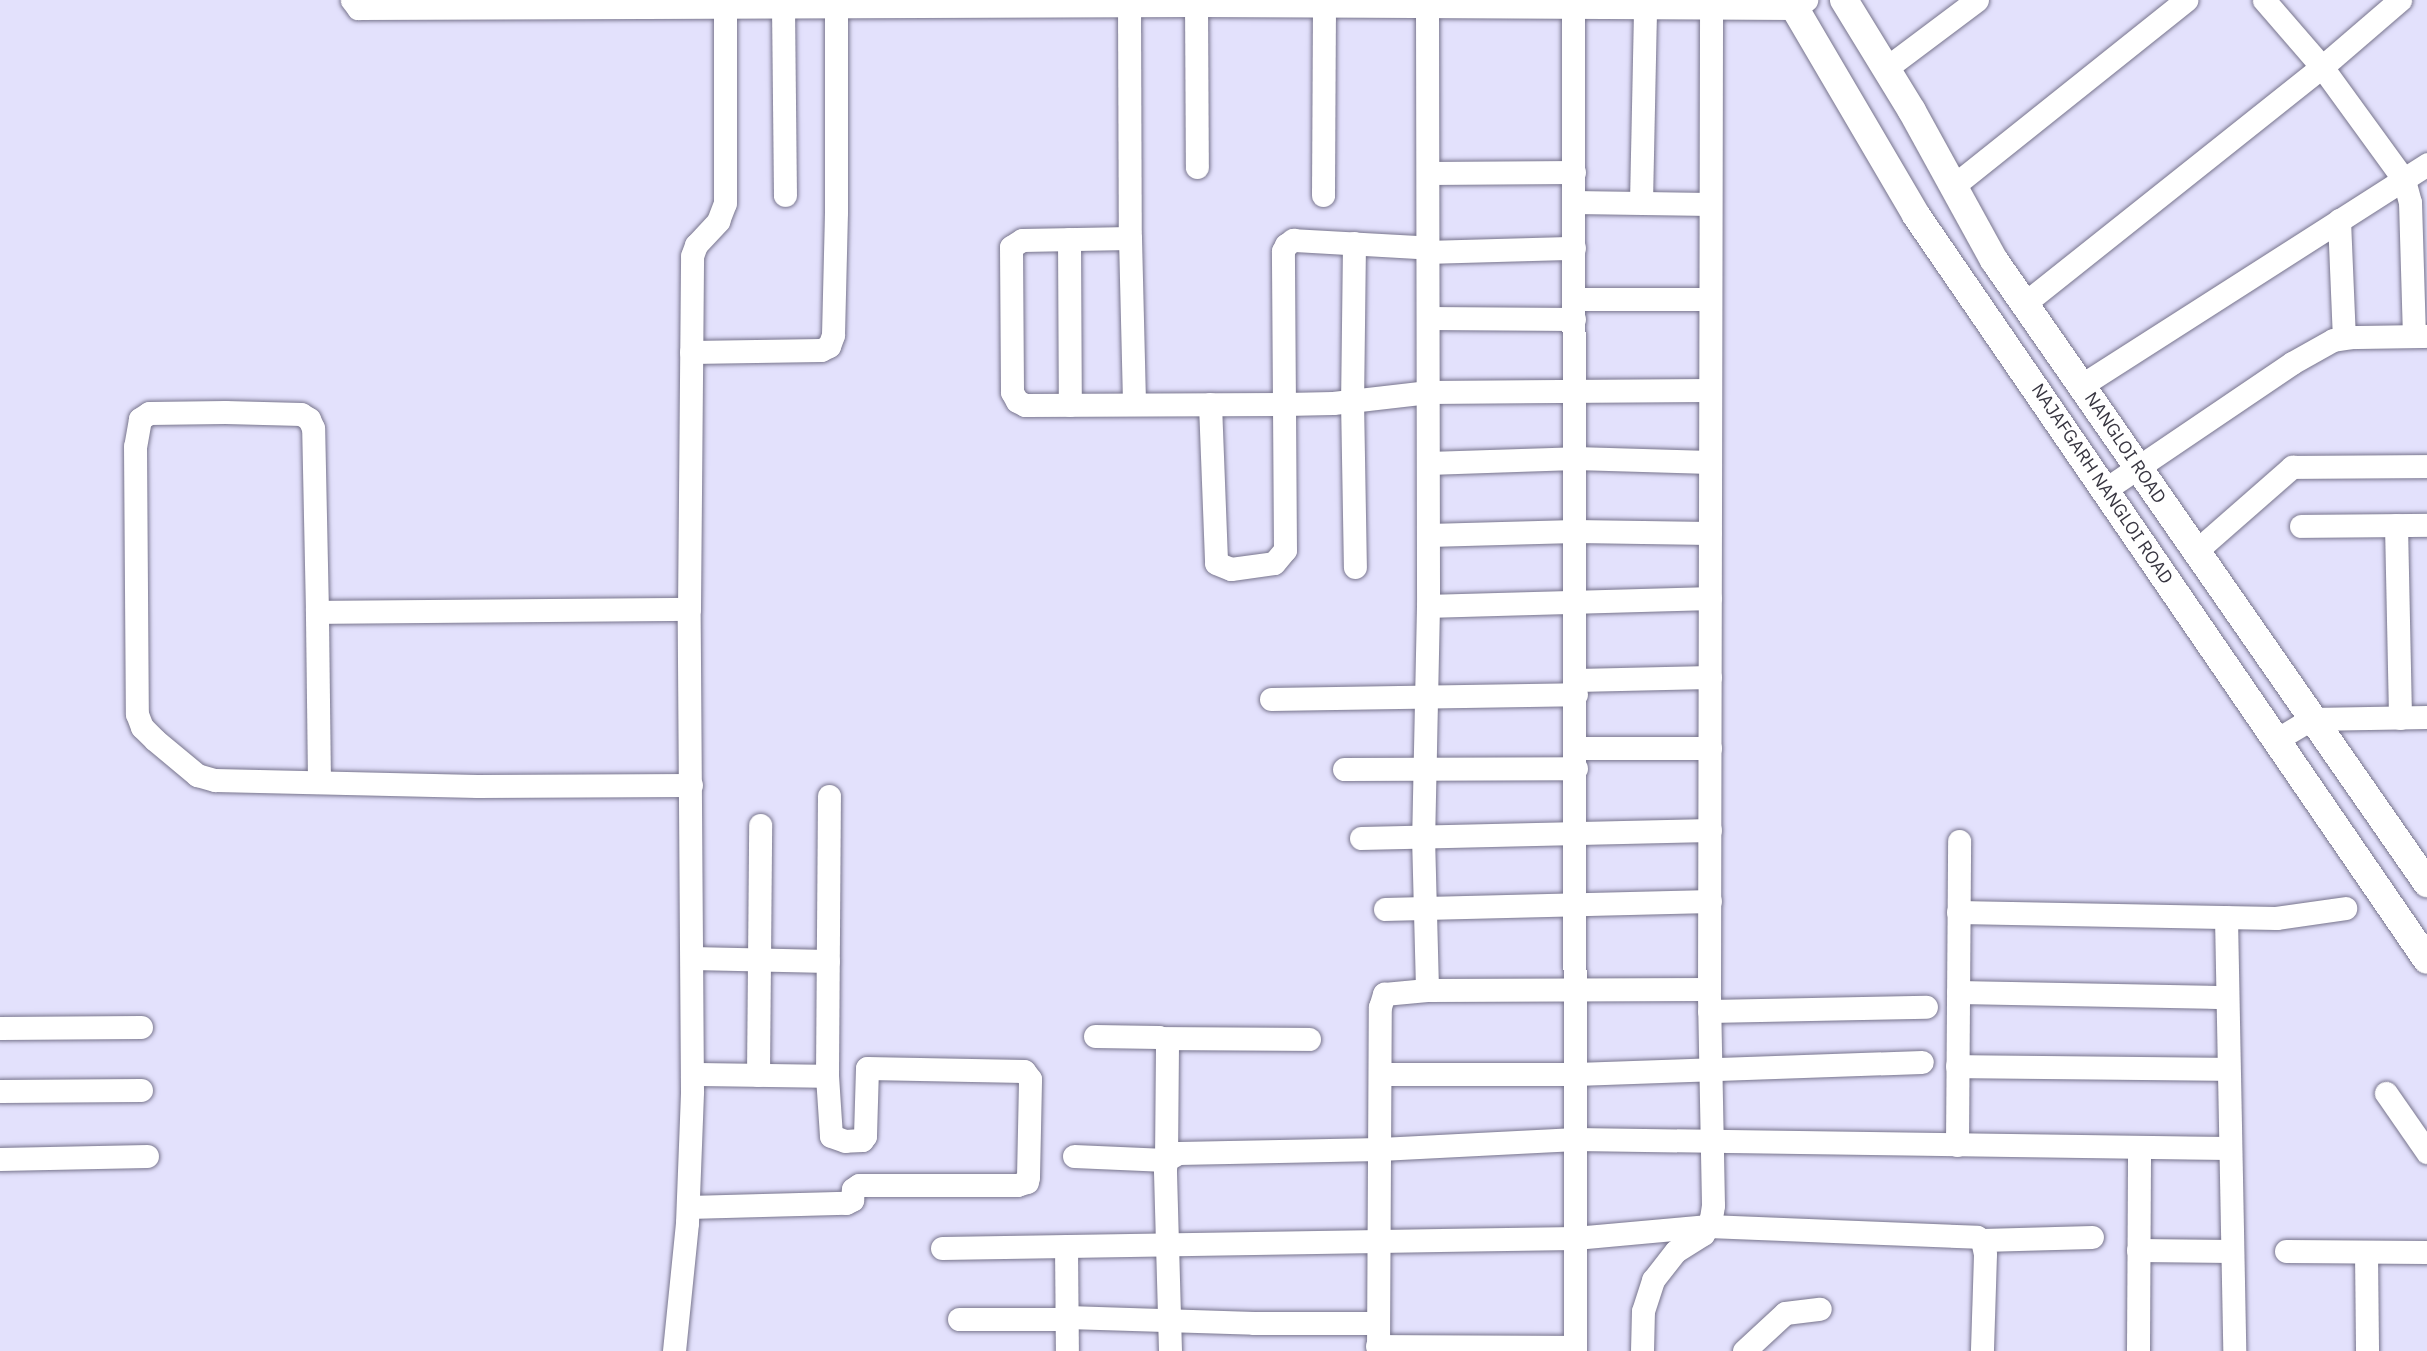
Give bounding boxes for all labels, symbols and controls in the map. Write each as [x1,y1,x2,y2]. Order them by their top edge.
street label: NAJAFGARH NANGLOI ROAD [2027,380,2177,588]
street label: NANGLOI ROAD [2080,388,2170,508]

